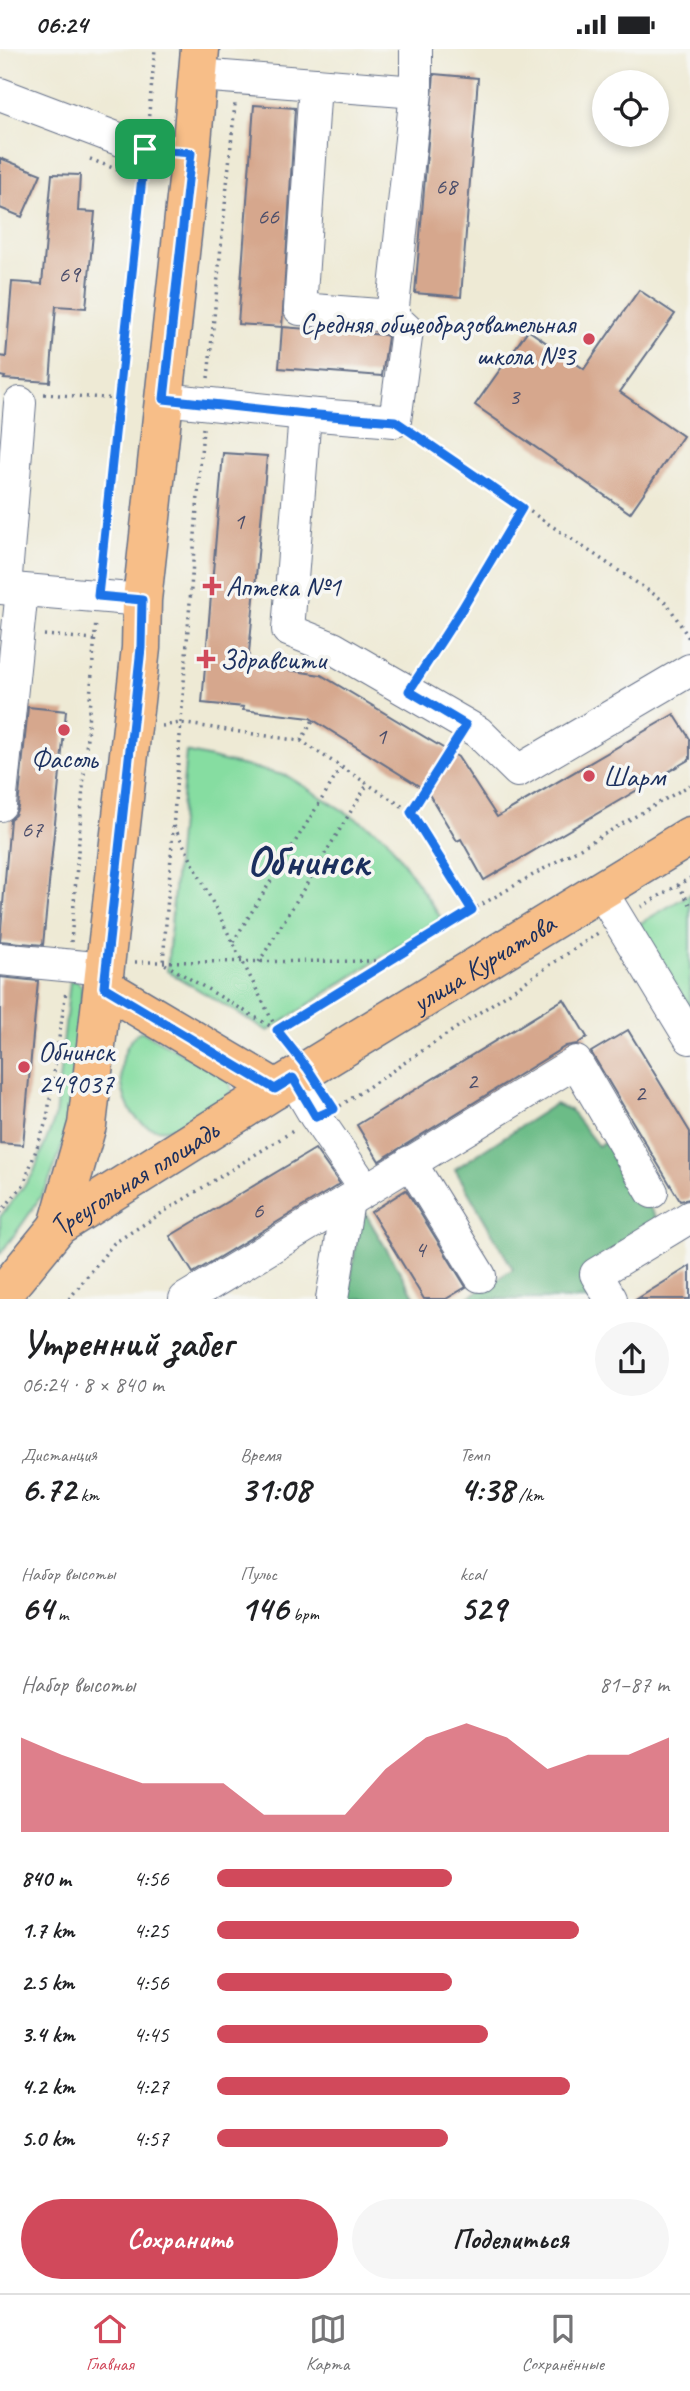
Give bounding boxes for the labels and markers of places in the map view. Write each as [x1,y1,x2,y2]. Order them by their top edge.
pin [115,119,175,179]
place label: Средняя общеобразовательная школа №3 [300,306,577,373]
marker: Средняя общеобразовательная школа №3 [581,331,597,347]
place label: Аптека №1 [226,569,342,604]
marker: Аптека №1 [204,578,220,594]
place label: Здравсити [220,642,329,677]
marker: Здравсити [198,651,214,667]
marker: Фасоль [56,722,72,738]
place label: Фасоль [31,741,100,776]
place label: Шарм [603,759,667,794]
marker: Шарм [581,768,597,784]
place label: Обнинск 249037 [38,1034,117,1101]
marker: Обнинск 249037 [16,1059,32,1075]

